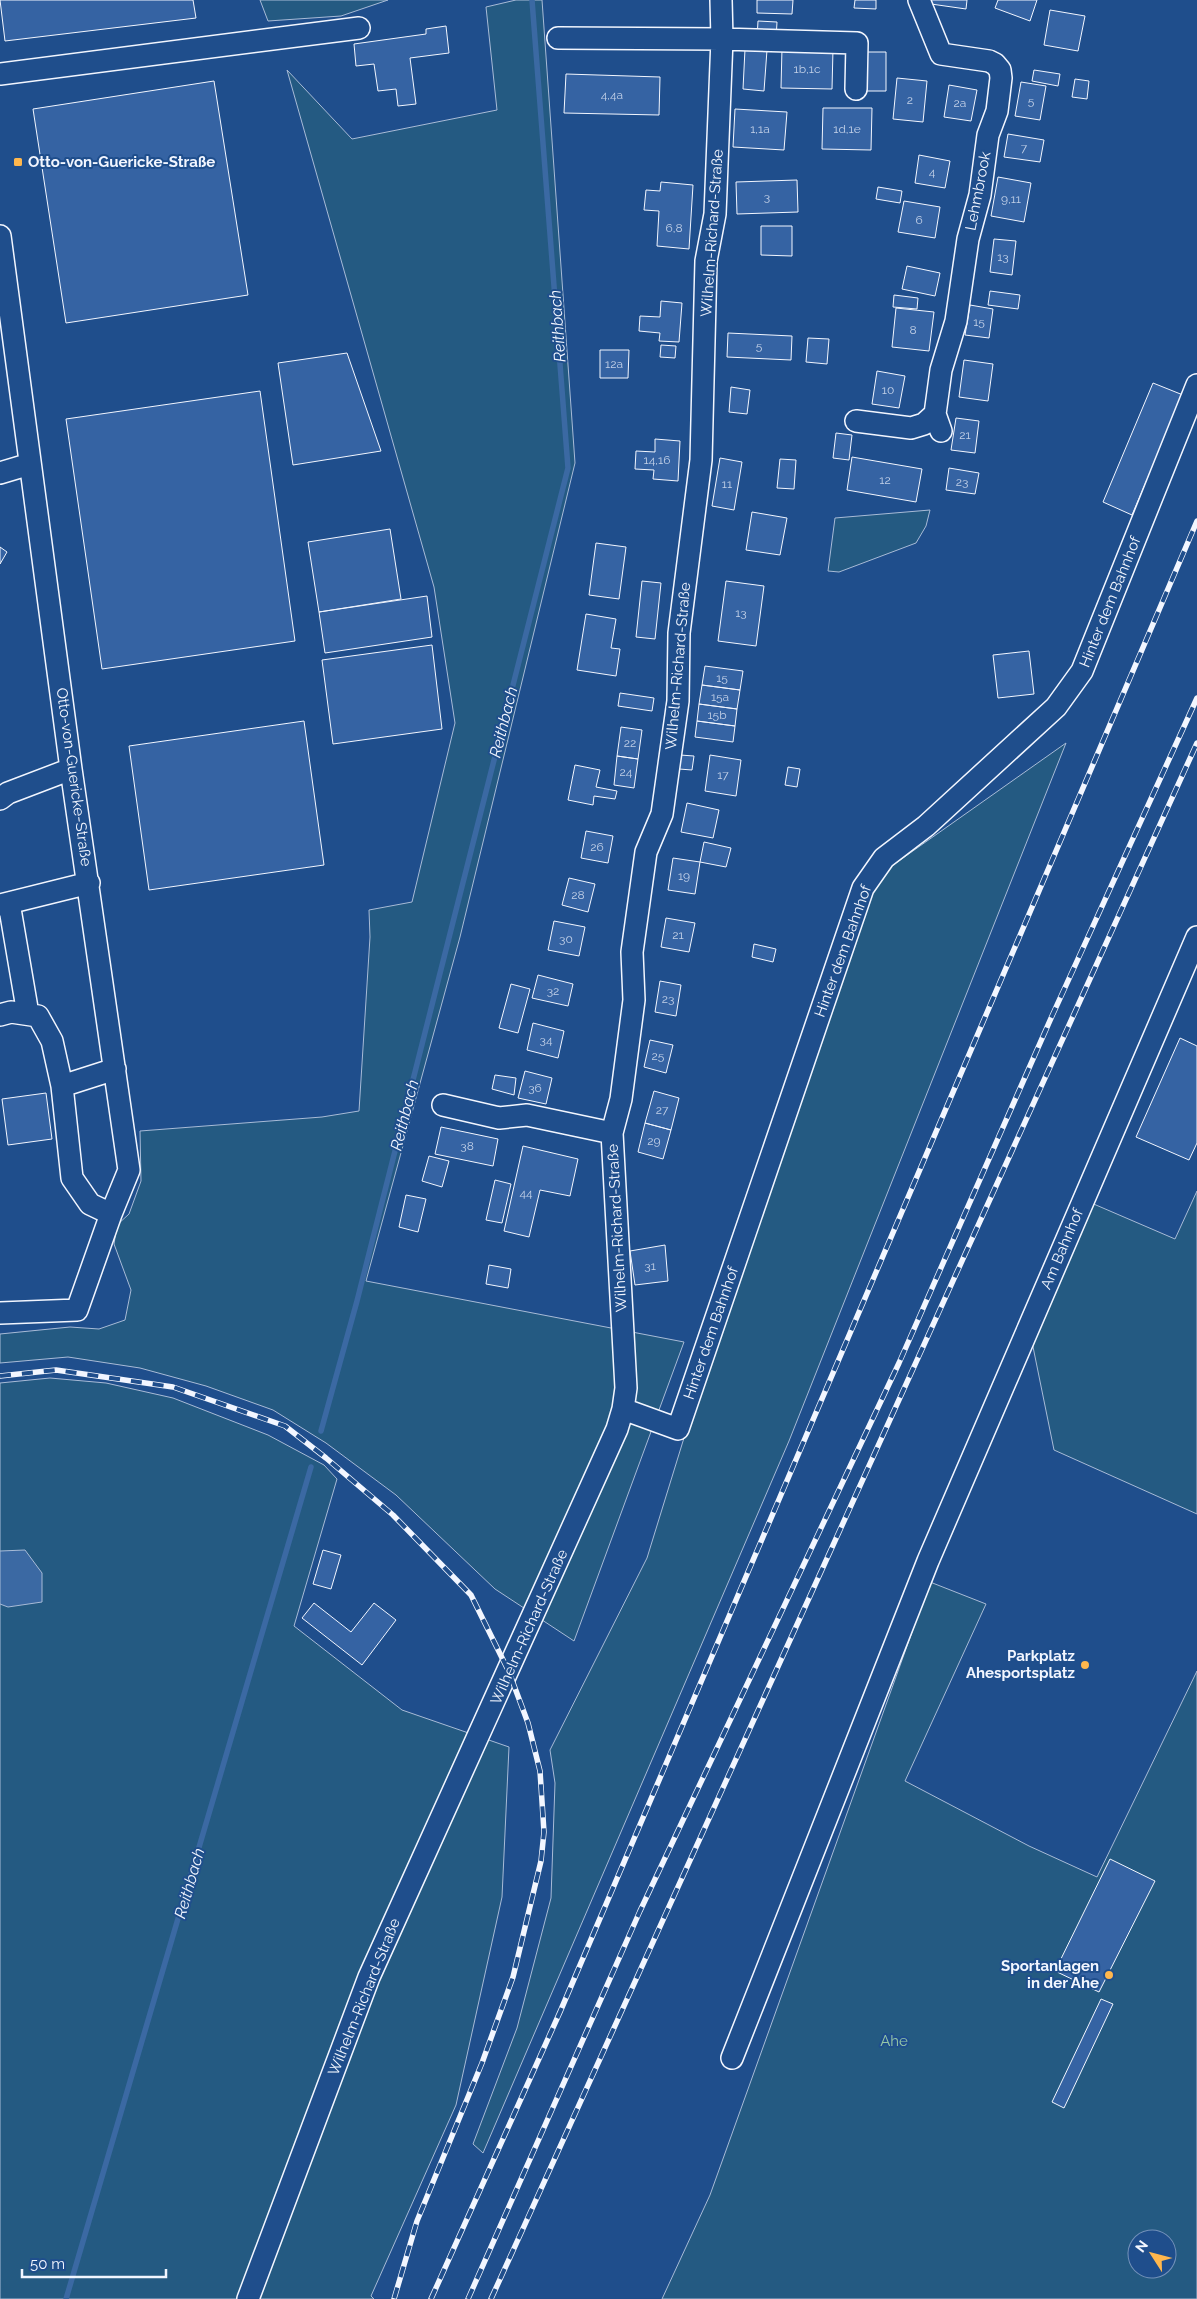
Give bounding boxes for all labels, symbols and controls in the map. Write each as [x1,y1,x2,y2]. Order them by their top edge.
house number: 1b,1c [794,62,821,76]
house number: 4,4a [601,88,623,102]
house number: 2 [907,93,913,107]
house number: 5 [1028,94,1035,108]
house number: 2a [954,96,966,110]
house number: 1,1a [750,122,770,136]
house number: 1d,1e [833,122,861,136]
house number: 7 [1021,141,1028,155]
street label: Wilhelm-Richard-Straße [697,148,727,317]
street label: Lehmbrook [962,150,994,232]
place label: Otto-von-Guericke-Straße [28,153,215,171]
marker: Otto-von-Guericke-Straße [12,156,24,168]
house number: 4 [929,165,936,179]
house number: 3 [764,190,770,204]
house number: 9,11 [1001,192,1021,206]
house number: 6 [915,213,923,227]
house number: 6,8 [665,221,683,235]
house number: 13 [997,250,1009,264]
water label: Reithbach [545,289,569,363]
house number: 15 [973,315,985,329]
house number: 8 [909,323,917,337]
house number: 5 [756,339,763,353]
house number: 12a [605,357,623,371]
house number: 10 [882,383,894,397]
house number: 21 [959,428,971,442]
house number: 14,16 [644,453,670,467]
house number: 12 [879,473,891,487]
house number: 23 [956,475,968,489]
house number: 11 [722,477,732,491]
street label: Hinter dem Bahnhof [1076,533,1145,670]
street label: Wilhelm-Richard-Straße [662,581,694,751]
house number: 13 [735,606,747,620]
house number: 15 [716,671,728,685]
water label: Reithbach [486,685,521,759]
street label: Otto-von-Guericke-Straße [53,686,95,868]
house number: 15a [711,690,729,704]
house number: 15b [707,708,727,722]
house number: 22 [624,736,636,750]
house number: 24 [620,765,633,779]
house number: 17 [717,768,729,782]
house number: 26 [590,840,604,854]
house number: 19 [678,869,690,883]
street label: Hinter dem Bahnhof [811,881,876,1020]
house number: 28 [571,888,585,902]
house number: 21 [672,928,684,942]
house number: 30 [559,932,573,946]
house number: 32 [547,984,559,998]
house number: 23 [662,992,674,1006]
house number: 34 [540,1033,553,1047]
house number: 25 [652,1049,665,1063]
water label: Reithbach [387,1078,422,1152]
house number: 36 [528,1081,542,1095]
house number: 27 [656,1103,669,1117]
house number: 29 [647,1134,661,1148]
house number: 38 [460,1139,474,1153]
street label: Wilhelm-Richard-Straße [604,1143,630,1312]
house number: 44 [519,1186,533,1200]
street label: Am Bahnhof [1037,1205,1087,1292]
house number: 31 [644,1259,656,1273]
street label: Hinter dem Bahnhof [680,1263,743,1402]
street label: Wilhelm-Richard-Straße [487,1546,571,1707]
place label: Parkplatz Ahesportsplatz [966,1647,1075,1682]
marker: Parkplatz Ahesportsplatz [1079,1659,1091,1671]
water label: Reithbach [170,1846,209,1921]
street label: Wilhelm-Richard-Straße [324,1916,404,2078]
place label: Sportanlagen in der Ahe [1001,1957,1099,1992]
marker: Sportanlagen in der Ahe [1103,1969,1115,1981]
park label: Ahe [880,2032,908,2050]
north arrow [1127,2229,1177,2279]
text: N [1132,2237,1151,2255]
scale bar [22,2246,166,2278]
text: 50 m [30,2255,65,2273]

